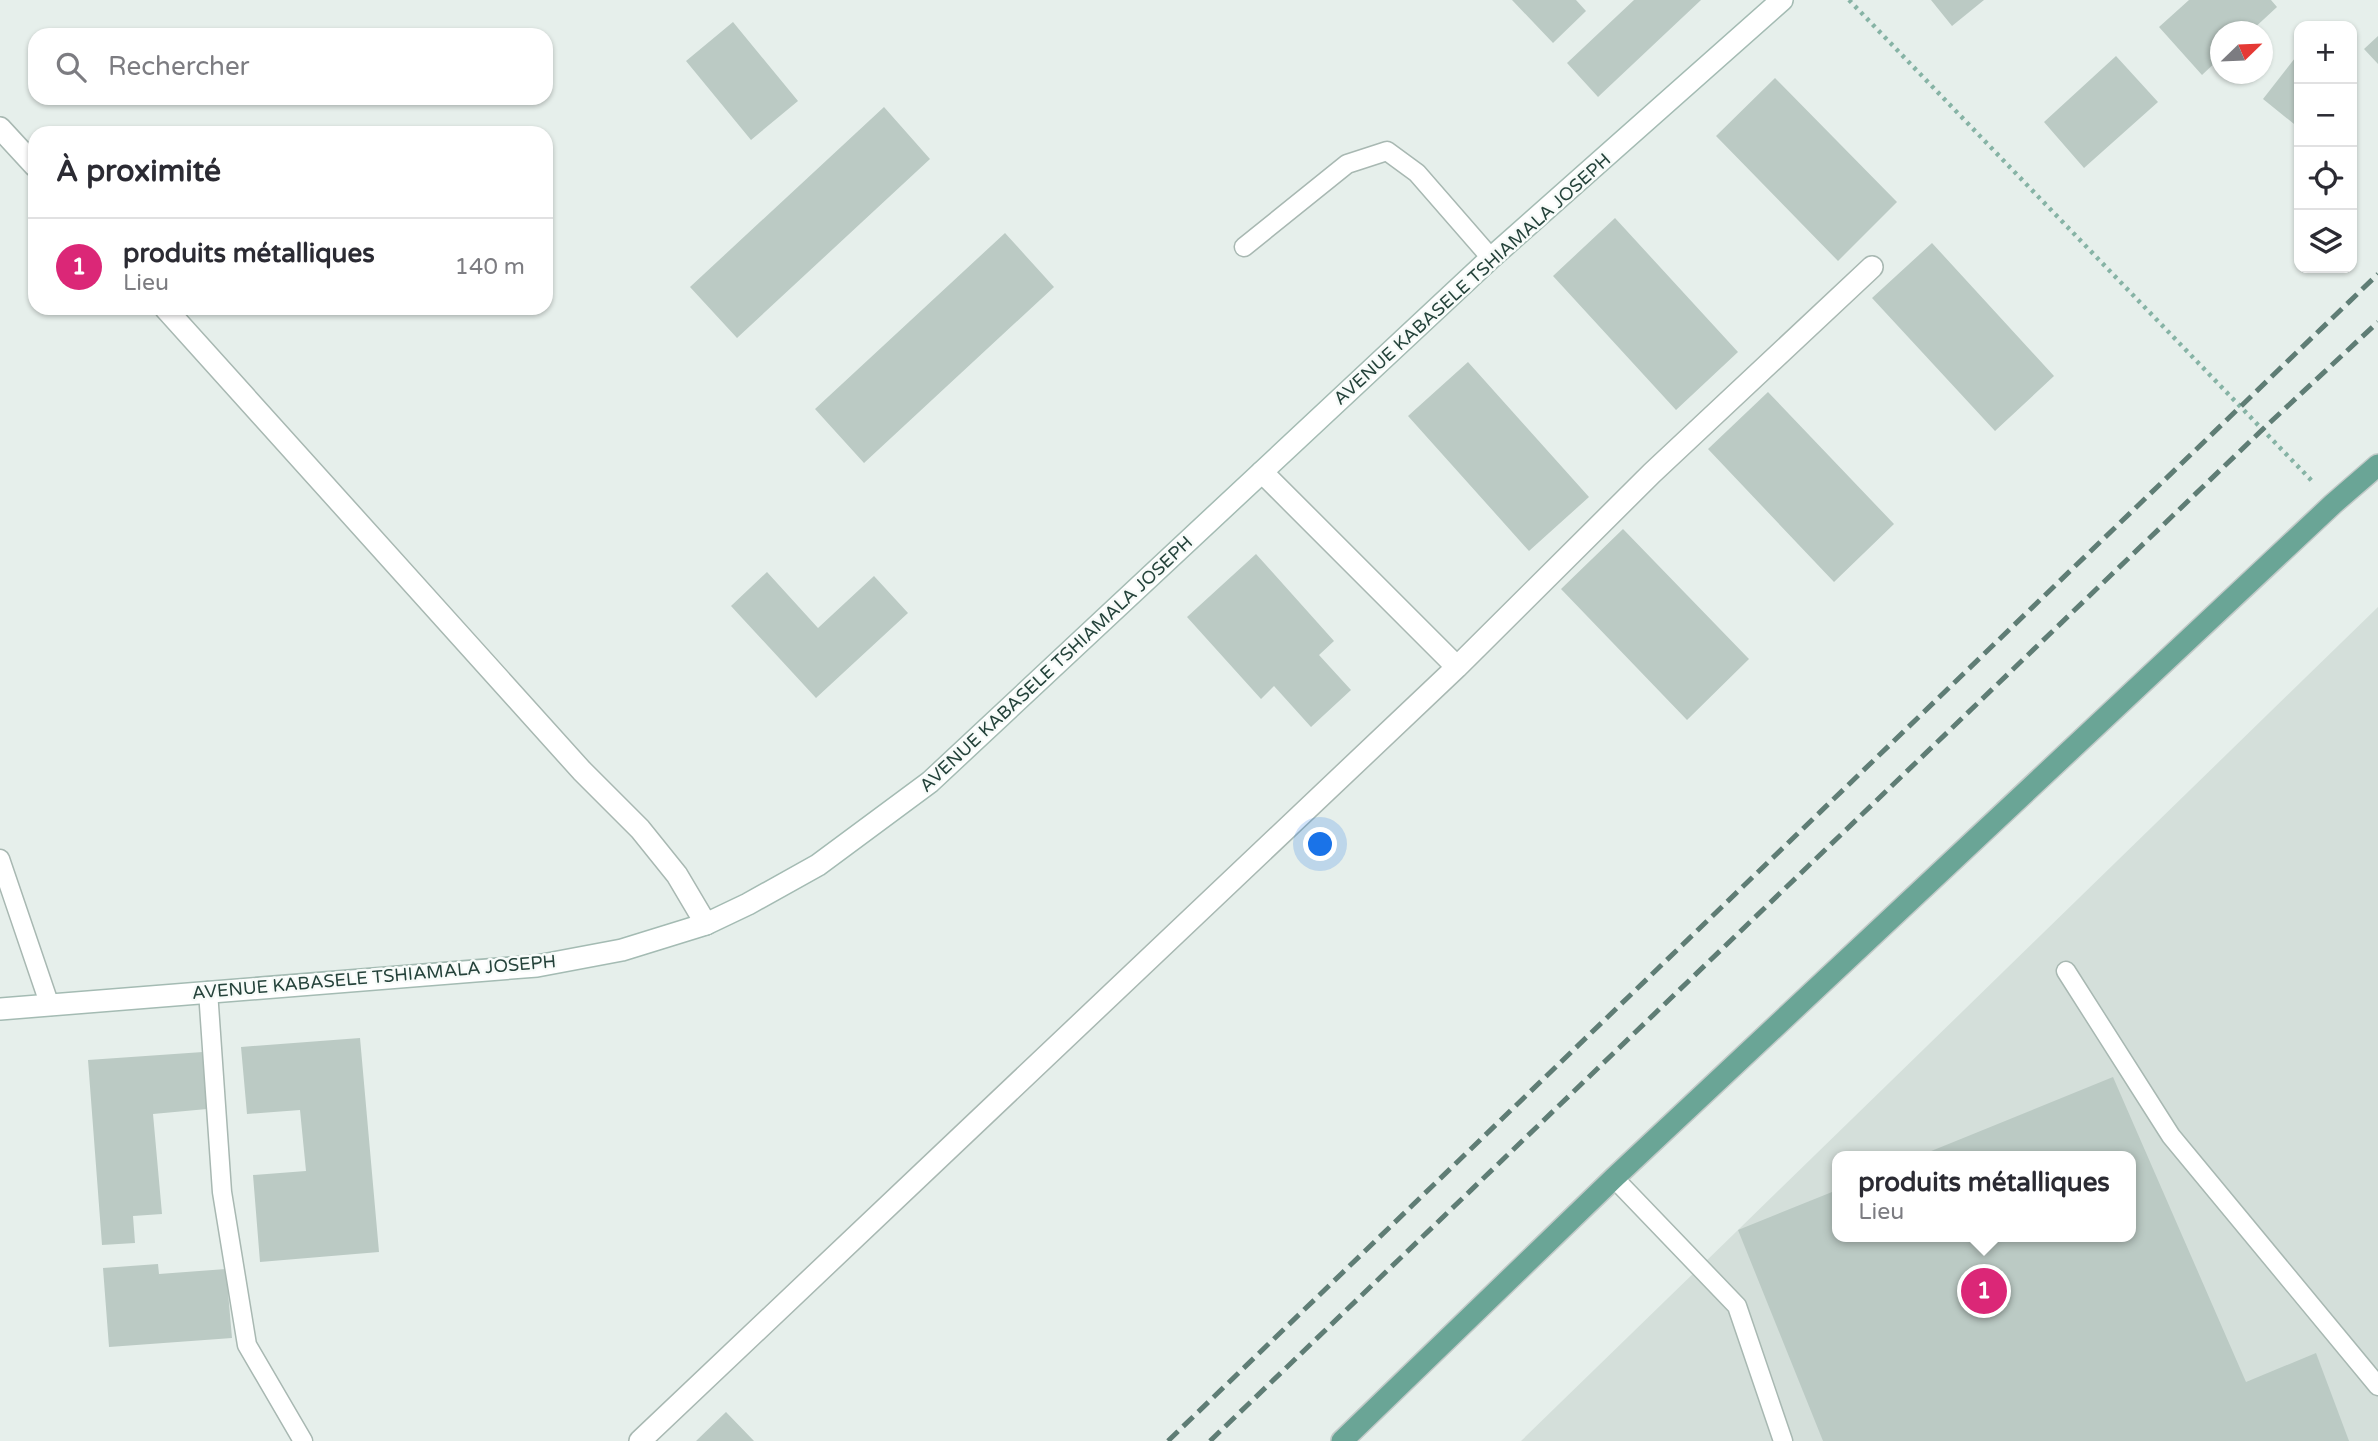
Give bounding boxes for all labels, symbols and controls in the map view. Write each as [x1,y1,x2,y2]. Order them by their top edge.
north arrow [2210,21,2273,84]
map controls [2294,21,2357,273]
button: + [2294,21,2357,84]
search box [28,28,553,105]
icon: search [52,48,90,86]
text: Rechercher [108,51,250,82]
button: − [2294,84,2357,147]
button: locate [2294,147,2357,210]
street label: AVENUE KABASELE TSHIAMALA JOSEPH [1329,149,1615,409]
text: À proximité [56,153,221,190]
button: layers [2294,210,2357,273]
text: produits métalliques [123,238,375,269]
text: 1 [72,253,86,281]
text: 140 m [455,253,525,281]
text: Lieu [123,269,169,297]
street label: AVENUE KABASELE TSHIAMALA JOSEPH [915,531,1197,797]
your location [1303,827,1337,861]
street label: AVENUE KABASELE TSHIAMALA JOSEPH [191,950,557,1004]
popup [1832,1151,2136,1242]
text: produits métalliques [1858,1167,2110,1198]
text: Lieu [1858,1198,1904,1226]
pin: 1 [1961,1265,2007,1317]

